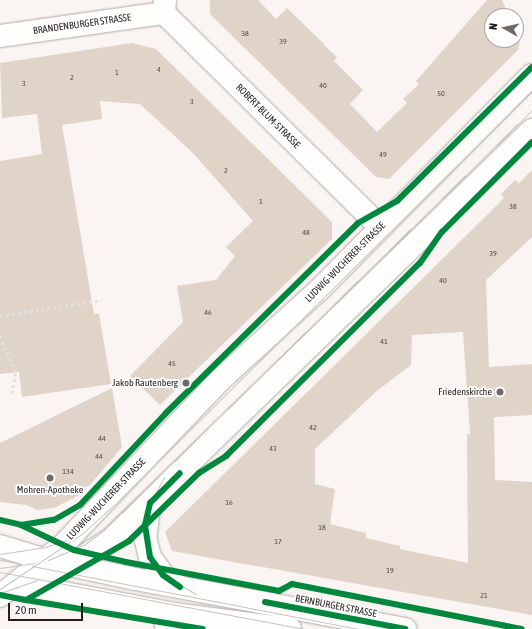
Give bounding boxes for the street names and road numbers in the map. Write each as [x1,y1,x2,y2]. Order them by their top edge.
street label: BRANDENBURGER STRASSE [32,11,132,37]
street label: ROBERT-BLUM-STRASSE [233,81,303,151]
street label: LUDWIG-WUCHERER-STRASSE [302,219,388,305]
street label: LUDWIG-WUCHERER-STRASSE [64,456,148,542]
street label: BERNBURGER STRASSE [294,592,378,620]

